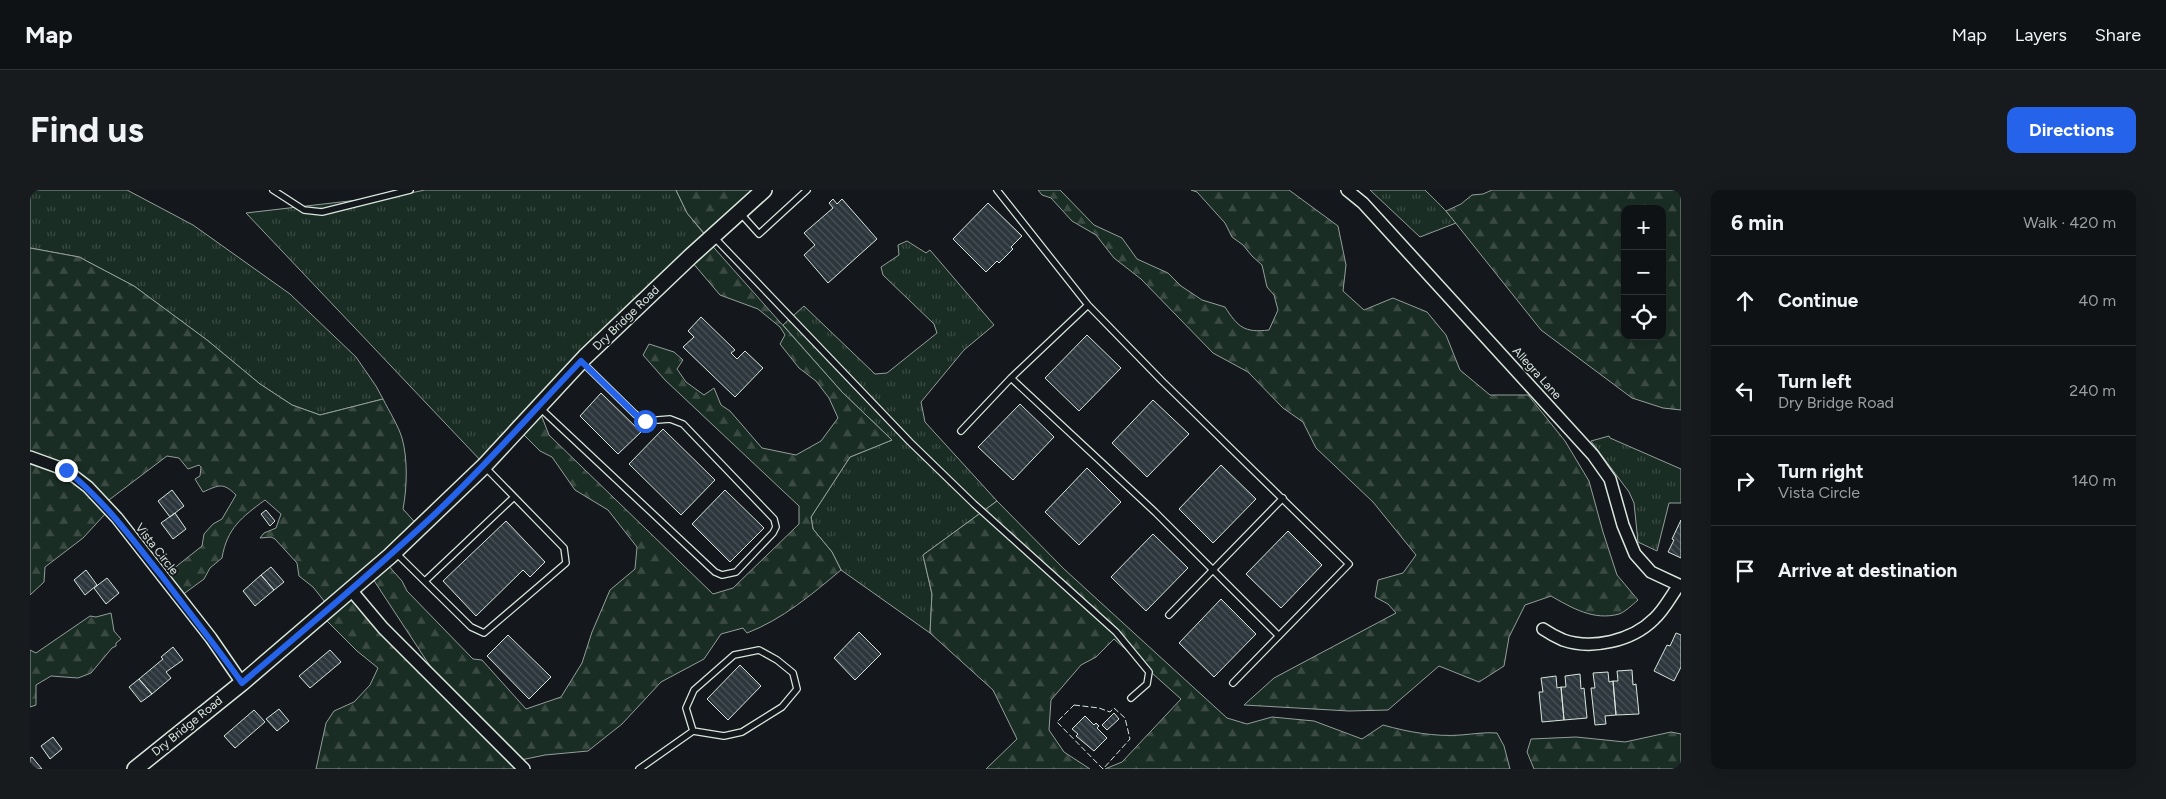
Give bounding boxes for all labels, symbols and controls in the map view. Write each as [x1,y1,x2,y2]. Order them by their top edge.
text: Map [25,20,73,49]
text: Map [1952,24,1987,46]
text: Layers [2015,24,2067,46]
text: Share [2095,24,2141,46]
button: Directions [2007,107,2136,153]
text: Find us [30,109,144,151]
map controls [1621,205,1666,340]
button: + [1621,205,1666,250]
text: 6 min [1731,210,1784,235]
text: Walk · 420 m [2023,213,2116,232]
button: − [1621,250,1666,295]
street label: Dry Bridge Road [590,283,662,353]
icon: ahead [1731,287,1759,315]
text: Continue [1778,289,1858,312]
text: 40 m [2078,291,2116,310]
button: locate [1621,295,1666,340]
street label: Allegra Lane [1510,344,1564,402]
text: Turn left [1778,370,1852,393]
icon: left [1731,377,1759,405]
text: 240 m [2069,381,2116,400]
text: Dry Bridge Road [1778,393,1894,412]
route start [634,410,657,433]
route end [55,459,78,482]
text: Turn right [1778,460,1864,483]
icon: right [1731,467,1759,495]
text: 140 m [2072,471,2116,490]
text: Vista Circle [1778,483,1860,502]
street label: Vista Circle [133,520,182,578]
icon: arrive [1731,557,1759,585]
text: Arrive at destination [1778,559,1957,582]
street label: Dry Bridge Road [149,693,225,759]

